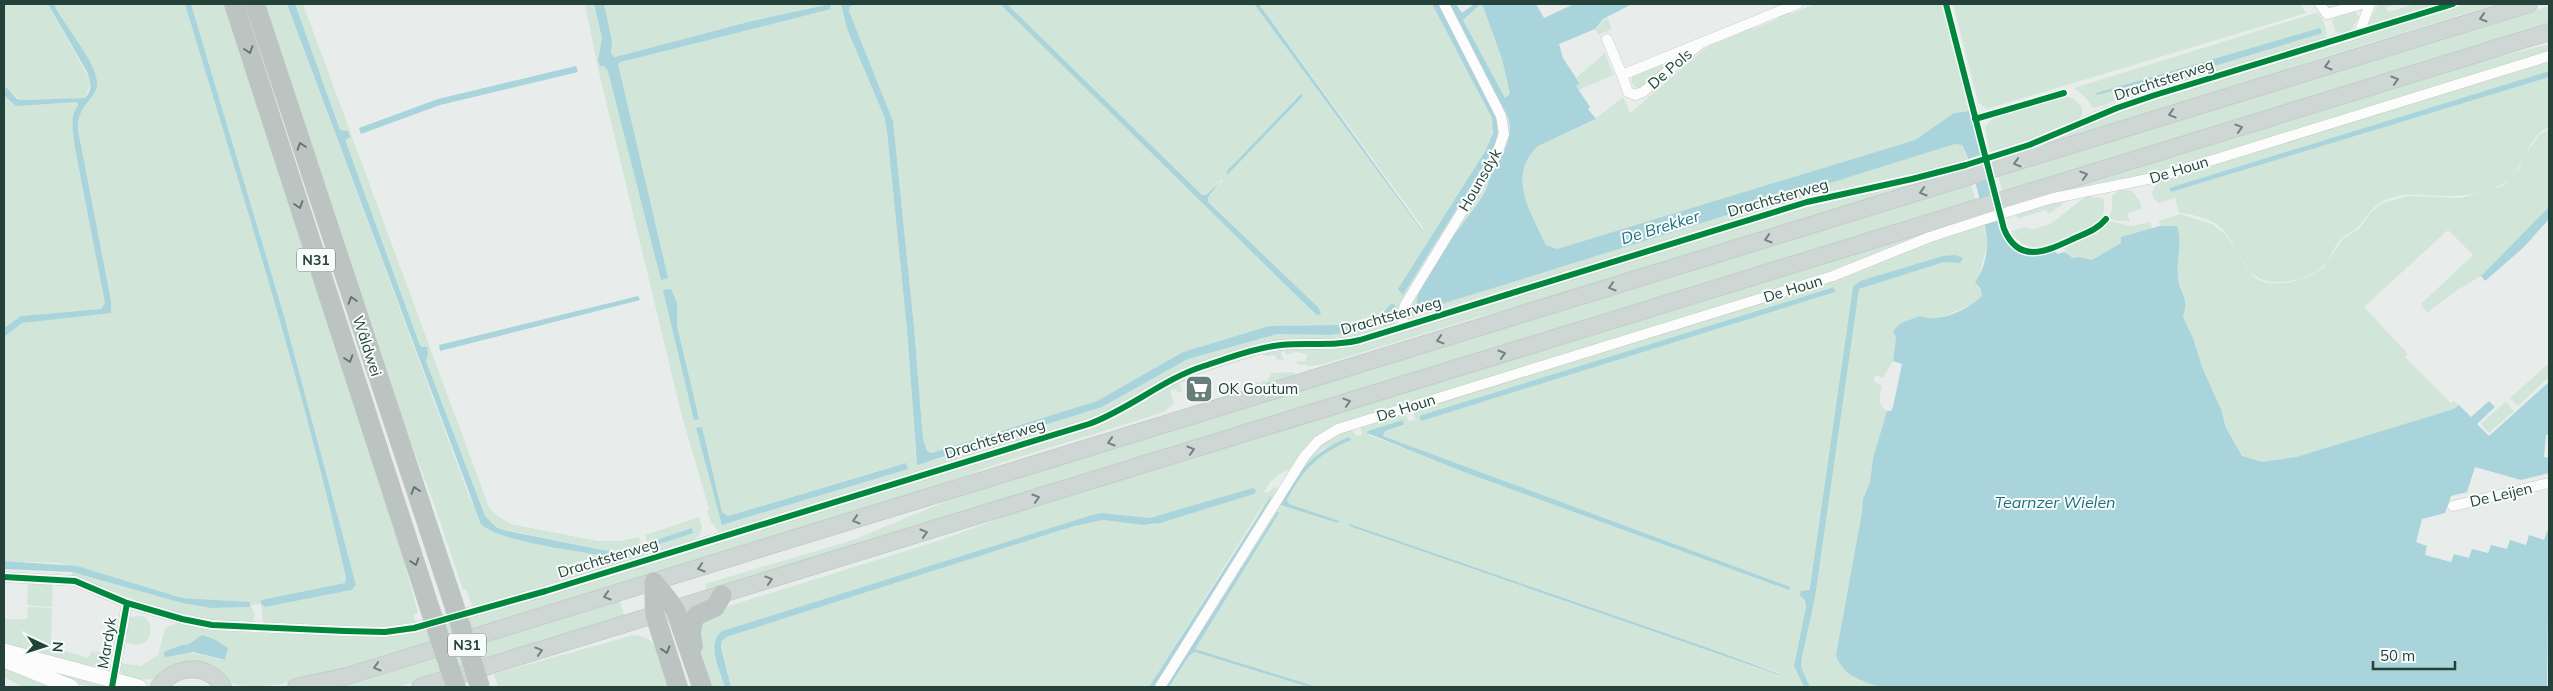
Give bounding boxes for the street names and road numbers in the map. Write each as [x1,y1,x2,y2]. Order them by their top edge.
street label: De Pols [1644,44,1696,93]
street label: Drachtsterweg [2112,54,2216,105]
street label: Hounsdyk [1454,145,1505,215]
street label: De Houn [2147,152,2211,187]
street label: Drachtsterweg [1725,174,1830,221]
road number: N31 [297,248,335,272]
street label: De Houn [1761,271,1825,306]
street label: Drachtsterweg [1338,292,1443,339]
street label: Wâldwei [349,313,386,379]
street label: De Houn [1374,390,1438,425]
street label: Drachtsterweg [942,414,1047,463]
street label: De Leijen [2468,478,2534,511]
street label: Drachtsterweg [555,533,660,582]
street label: Mardyk [93,615,120,670]
road number: N31 [448,634,486,656]

